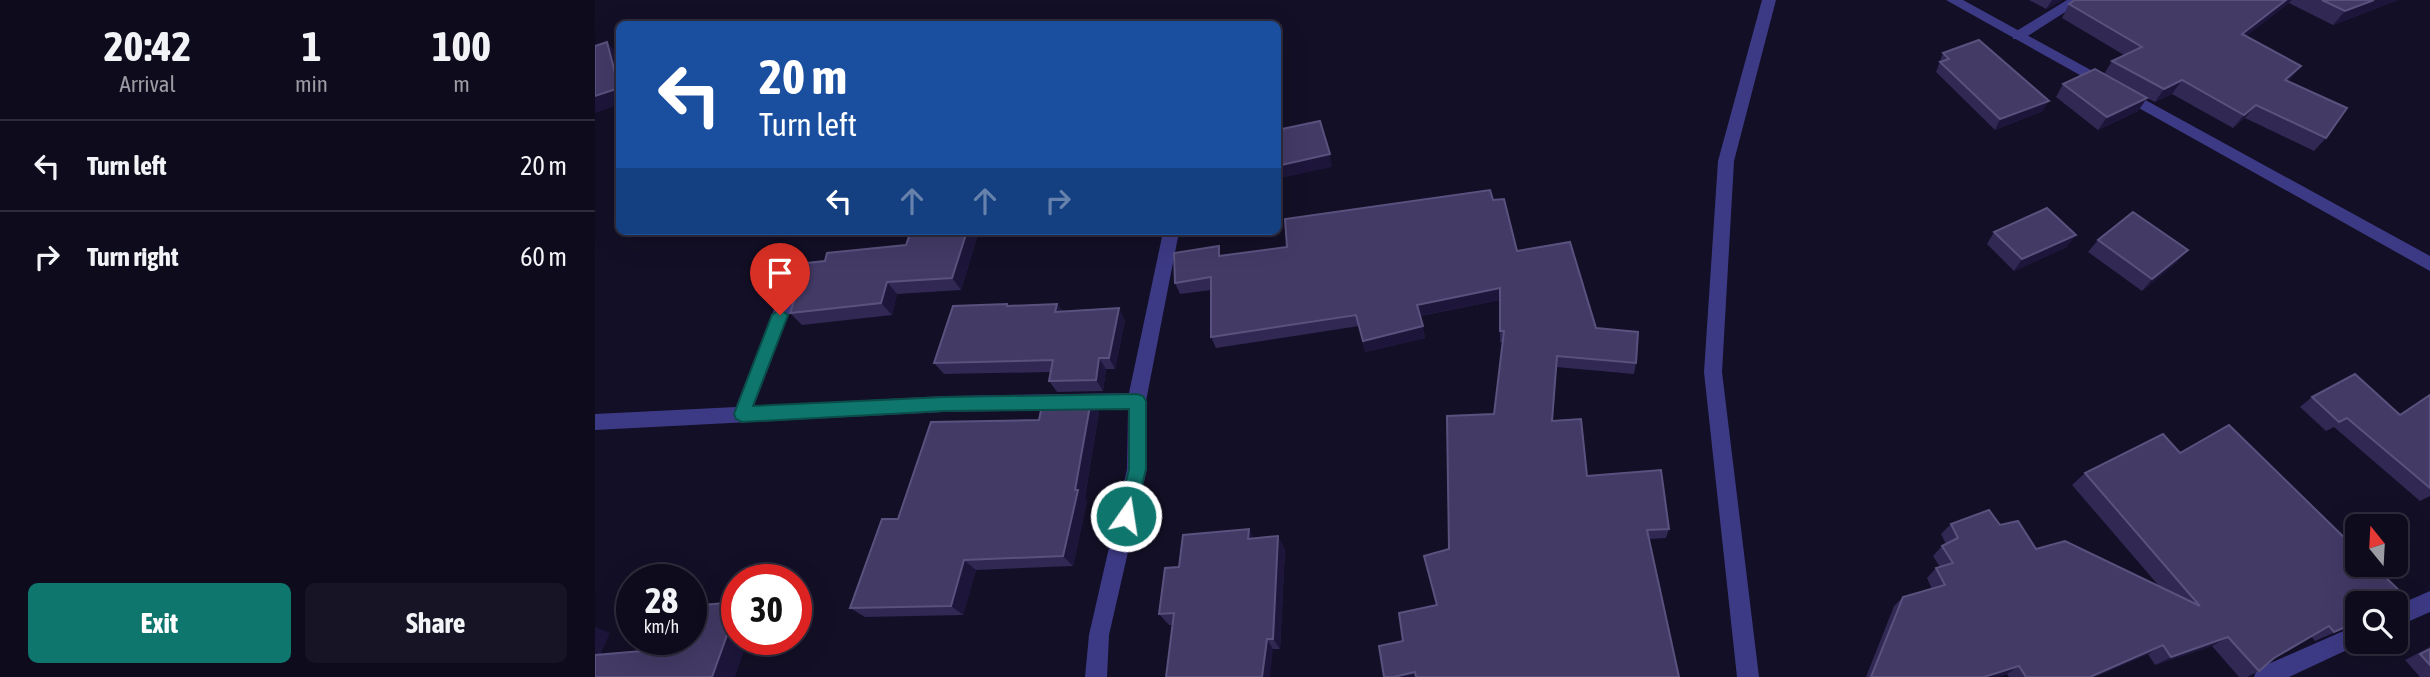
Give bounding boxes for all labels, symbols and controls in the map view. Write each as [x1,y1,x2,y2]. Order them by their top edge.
text: 20:42 [104,22,191,70]
text: 1 [302,22,321,70]
text: 100 [432,22,491,70]
text: 20 m [759,48,847,104]
icon: left [644,49,735,140]
text: Arrival [119,71,176,97]
text: min [295,71,328,97]
text: m [453,71,470,97]
text: Turn left [759,106,857,143]
icon: left [28,147,66,185]
text: Turn left [87,151,167,181]
text: 20 m [520,151,567,181]
icon: left [820,182,858,220]
icon: ahead [893,182,931,220]
icon: ahead [966,182,1004,220]
icon: right [1039,182,1077,220]
icon: right [28,238,66,276]
text: Turn right [87,242,178,272]
text: 60 m [520,242,567,272]
pin [750,243,810,315]
icon: arrive [761,254,799,292]
position arrow [1089,479,1163,553]
north arrow [2345,514,2408,578]
map controls [2345,514,2408,654]
speed limit sign: 30 [721,564,812,655]
text: 28 [645,580,678,620]
button: Exit [28,583,291,663]
button: Share [305,583,567,663]
button: search [2345,591,2408,654]
text: km/h [644,616,679,637]

